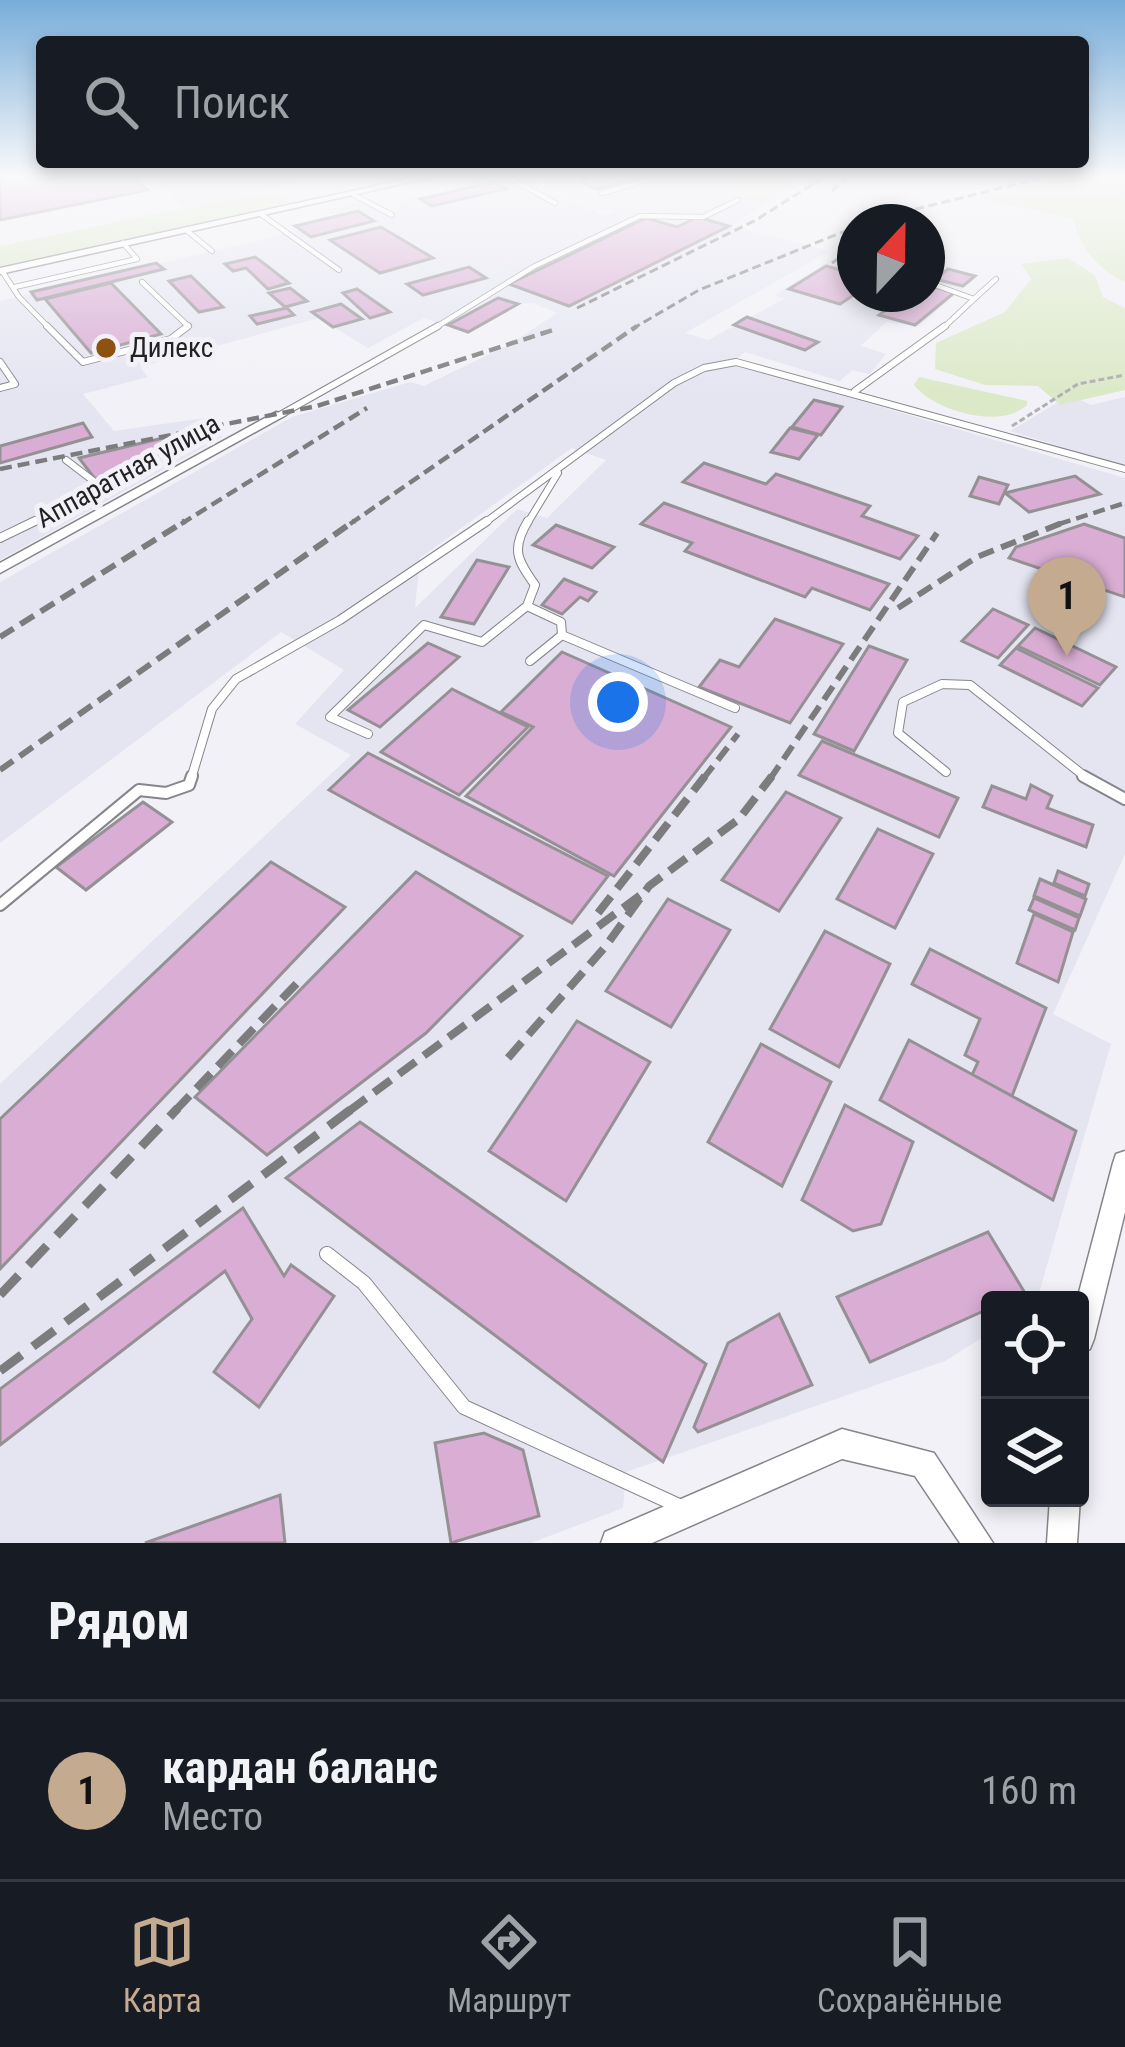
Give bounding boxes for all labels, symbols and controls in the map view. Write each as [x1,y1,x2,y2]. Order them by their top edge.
search box [36,36,1089,168]
icon: search [78,69,144,135]
text: Поиск [174,76,290,129]
north arrow [837,204,945,312]
place label: Дилекс [130,332,213,364]
marker: Дилекс [93,335,119,361]
street label: Аппаратная улица [31,407,225,535]
pin: 1 [1028,557,1106,656]
your location [588,672,648,732]
map controls [981,1291,1089,1507]
button: locate [981,1291,1089,1399]
button: layers [981,1399,1089,1507]
text: Рядом [48,1592,190,1651]
text: кардан баланс [162,1741,438,1794]
text: 1 [77,1768,97,1814]
text: 160 m [981,1768,1077,1814]
text: Место [162,1794,263,1840]
tab: Карта [123,1909,202,2020]
tab: Маршрут [447,1909,571,2020]
tab: Сохранённые [817,1909,1002,2020]

